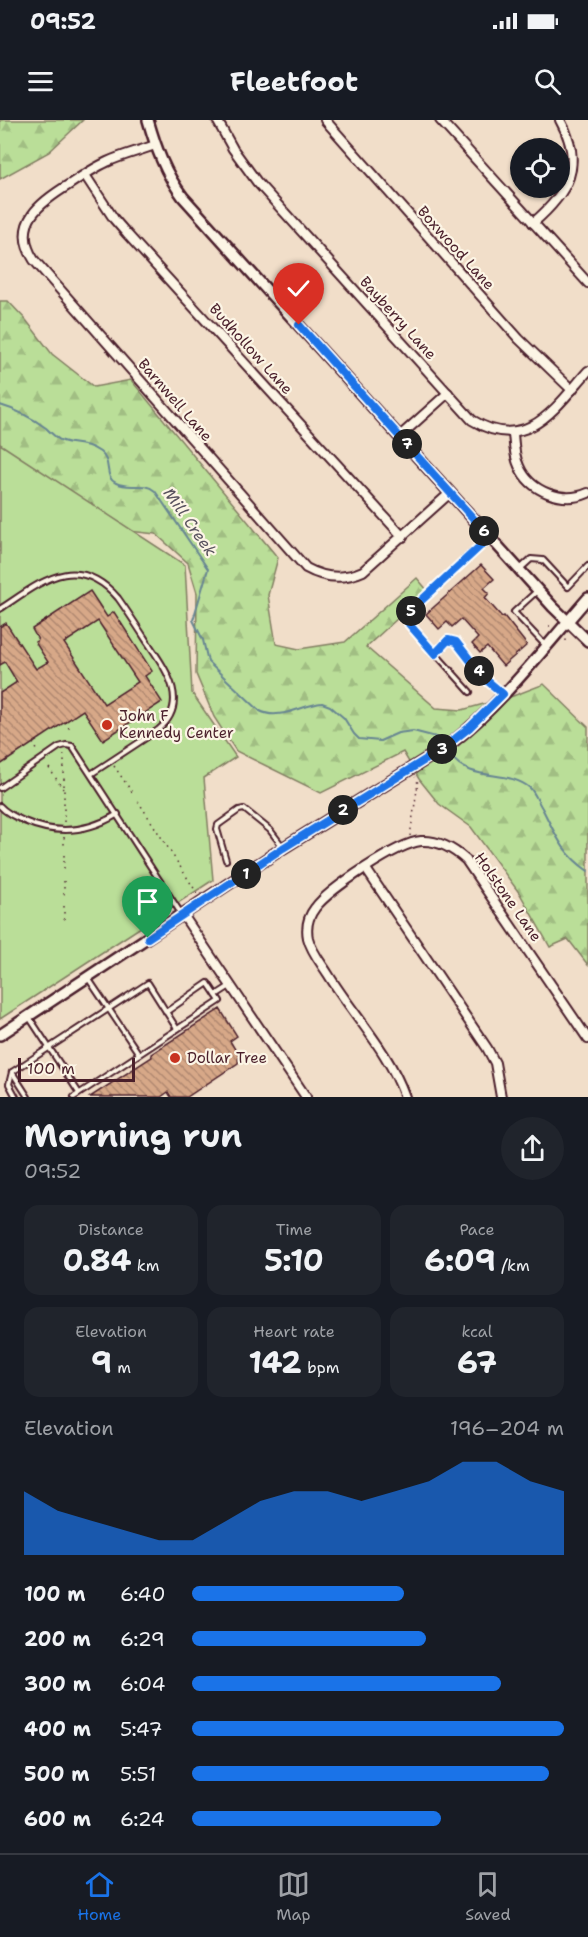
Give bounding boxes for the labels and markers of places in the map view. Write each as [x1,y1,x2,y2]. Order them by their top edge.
pin [273,263,324,325]
pin: 7 [392,429,422,459]
pin: 6 [469,516,499,546]
pin: 5 [396,596,426,626]
pin: 4 [464,656,494,686]
place label: John F Kennedy Center [119,706,234,743]
marker: John F Kennedy Center [100,718,114,732]
pin: 3 [427,734,457,764]
pin: 2 [328,795,358,825]
pin: 1 [231,859,261,889]
pin [122,876,173,938]
place label: Dollar Tree [187,1048,267,1068]
marker: Dollar Tree [168,1051,182,1065]

